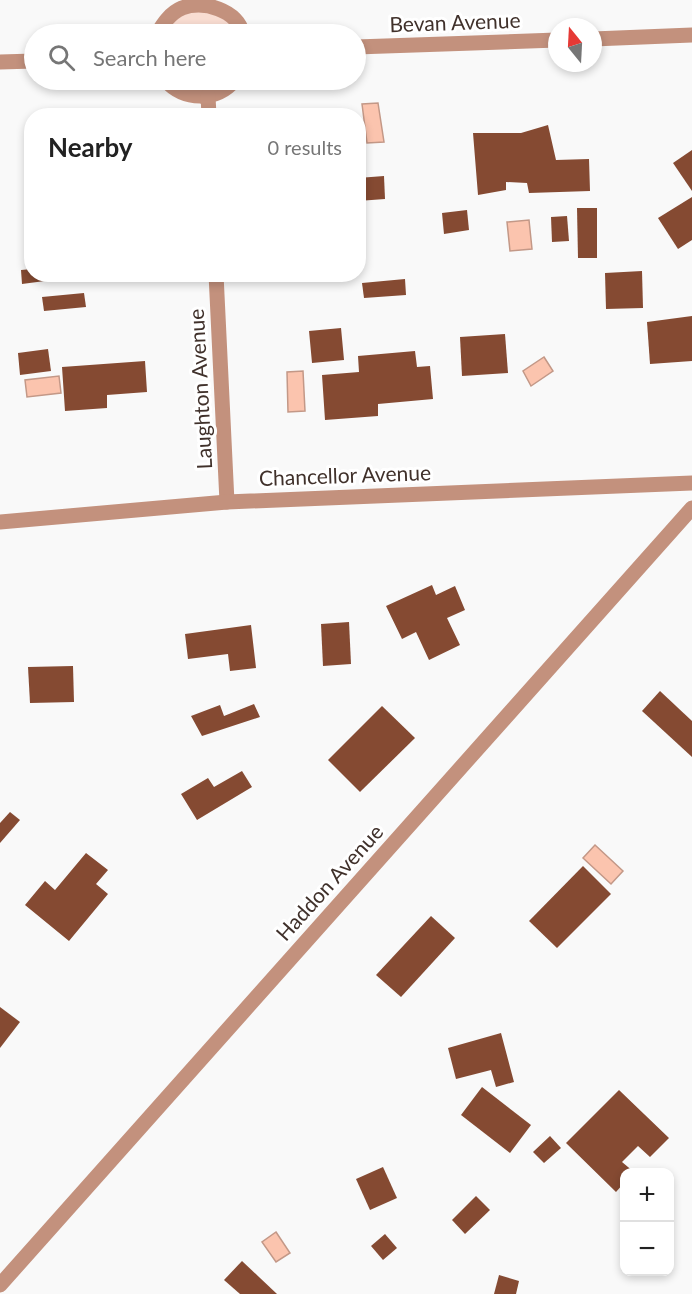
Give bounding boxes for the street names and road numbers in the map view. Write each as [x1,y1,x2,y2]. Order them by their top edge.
street label: Bevan Avenue [389,7,521,36]
street label: Laughton Avenue [183,308,216,470]
street label: Chancellor Avenue [259,459,431,490]
street label: Haddon Avenue [270,819,388,945]

